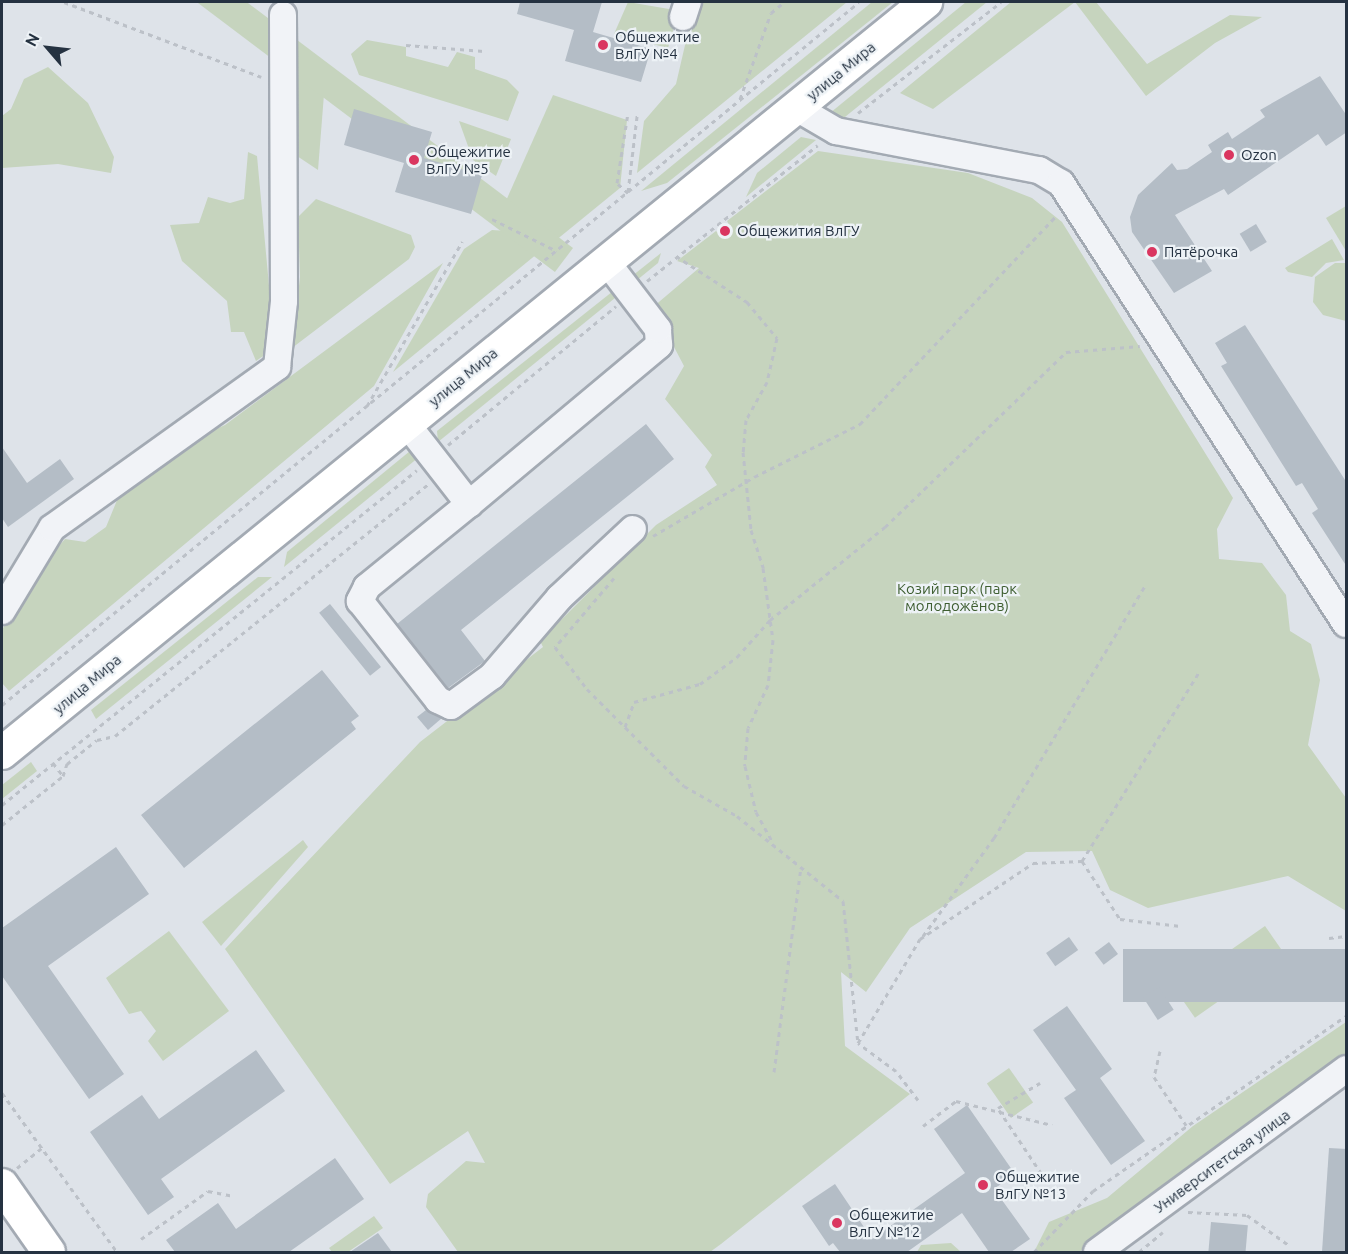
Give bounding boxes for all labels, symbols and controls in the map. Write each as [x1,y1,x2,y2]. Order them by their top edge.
north arrow [18,18,78,78]
place label: Общежитие ВлГУ №4 [615,27,700,62]
text: N [21,30,43,49]
marker: Общежитие ВлГУ №4 [596,38,610,52]
street label: улица Мира [803,38,879,104]
place label: Общежитие ВлГУ №5 [426,142,511,177]
place label: Ozon [1241,146,1277,164]
marker: Ozon [1222,148,1236,162]
marker: Общежитие ВлГУ №5 [407,153,421,167]
place label: Общежития ВлГУ [737,222,859,240]
marker: Общежития ВлГУ [718,224,732,238]
place label: Пятёрочка [1164,243,1238,261]
marker: Пятёрочка [1145,245,1159,259]
street label: улица Мира [425,344,501,410]
park label: Козий парк (парк молодожёнов) [897,579,1017,614]
street label: улица Мира [49,650,125,718]
street label: Университетская улица [1150,1106,1294,1216]
place label: Общежитие ВлГУ №13 [995,1167,1080,1202]
marker: Общежитие ВлГУ №13 [976,1178,990,1192]
place label: Общежитие ВлГУ №12 [849,1205,934,1240]
marker: Общежитие ВлГУ №12 [830,1216,844,1230]

